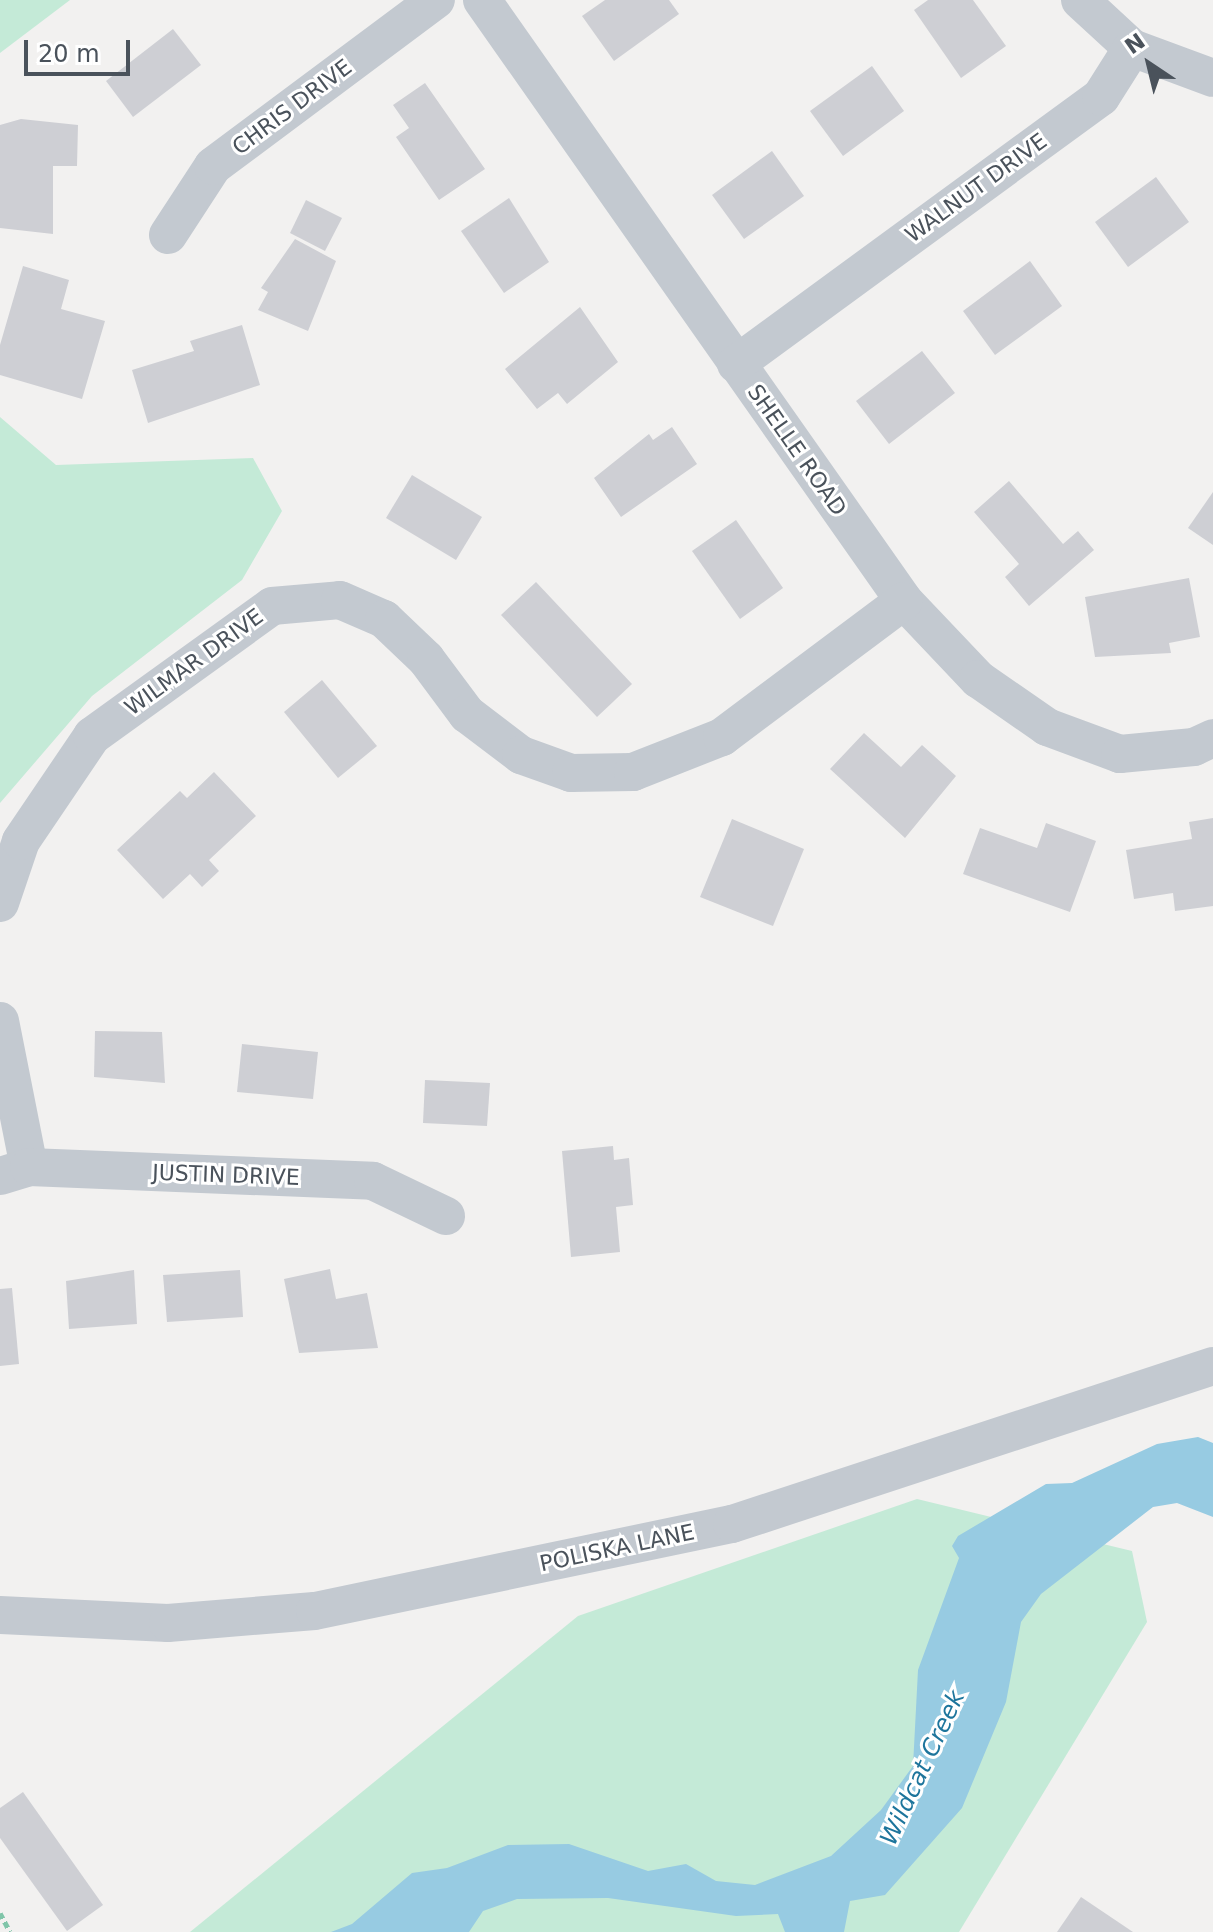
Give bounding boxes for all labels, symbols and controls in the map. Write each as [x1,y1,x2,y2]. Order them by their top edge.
scale bar [28,24,134,74]
north arrow [1109,24,1189,104]
text: N [1120,28,1150,59]
text: 20 m [38,40,100,68]
street label: CHRIS DRIVE [227,54,357,160]
street label: WALNUT DRIVE [900,128,1052,248]
street label: SHELLE ROAD [742,379,852,521]
street label: WILMAR DRIVE [120,603,268,721]
street label: JUSTIN DRIVE [152,1159,300,1191]
street label: POLISKA LANE [537,1519,697,1577]
water label: Wildcat Creek [875,1686,971,1850]

